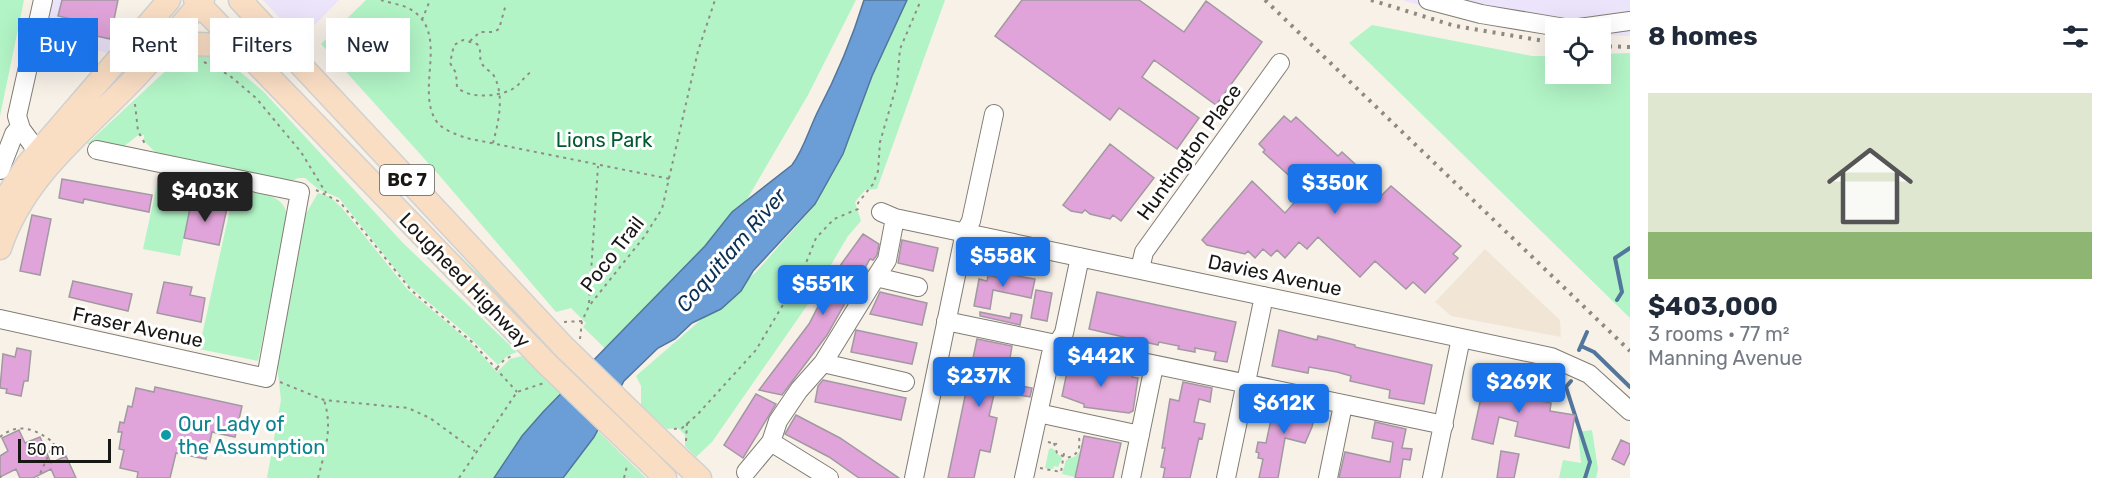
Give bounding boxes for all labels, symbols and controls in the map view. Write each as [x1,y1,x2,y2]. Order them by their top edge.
chip: Buy [18,18,98,72]
chip: Rent [110,18,198,72]
chip: Filters [210,18,314,72]
chip: New [326,18,410,72]
map controls [1545,18,1611,84]
button: locate [1545,18,1611,84]
icon: filters [2059,20,2092,53]
text: 8 homes [1648,21,1758,52]
street label: Huntington Place [1132,79,1246,225]
park label: Lions Park [556,128,653,152]
icon: home [1816,132,1924,240]
pin: $350K [1293,164,1377,215]
road number: BC 7 [380,165,434,195]
text: $350K [1302,171,1368,195]
pin: $403K [163,172,247,223]
text: $403K [171,179,239,203]
water label: Coquitlam River [671,182,792,317]
street label: Lougheed Highway [394,207,536,353]
street label: Poco Trail [575,211,649,297]
pin: $558K [961,237,1045,288]
text: $558K [970,244,1036,268]
street label: Davies Avenue [1206,249,1344,301]
pin: $551K [781,265,865,316]
text: $551K [792,272,854,296]
text: $403,000 [1648,291,1778,322]
street label: Fraser Avenue [71,301,205,353]
text: 3 rooms · 77 m² [1648,322,1790,346]
pin: $442K [1059,337,1143,388]
text: $442K [1068,344,1134,368]
text: Manning Avenue [1648,346,1802,370]
pin: $237K [937,357,1021,408]
pin: $269K [1477,363,1561,414]
text: $237K [947,364,1011,388]
text: $269K [1486,370,1552,394]
pin: $612K [1242,384,1326,435]
text: $612K [1253,391,1315,415]
place label: Our Lady of the Assumption [178,412,325,459]
marker: Our Lady of the Assumption [159,428,173,442]
scale bar [18,436,111,464]
text: 50 m [27,440,65,459]

